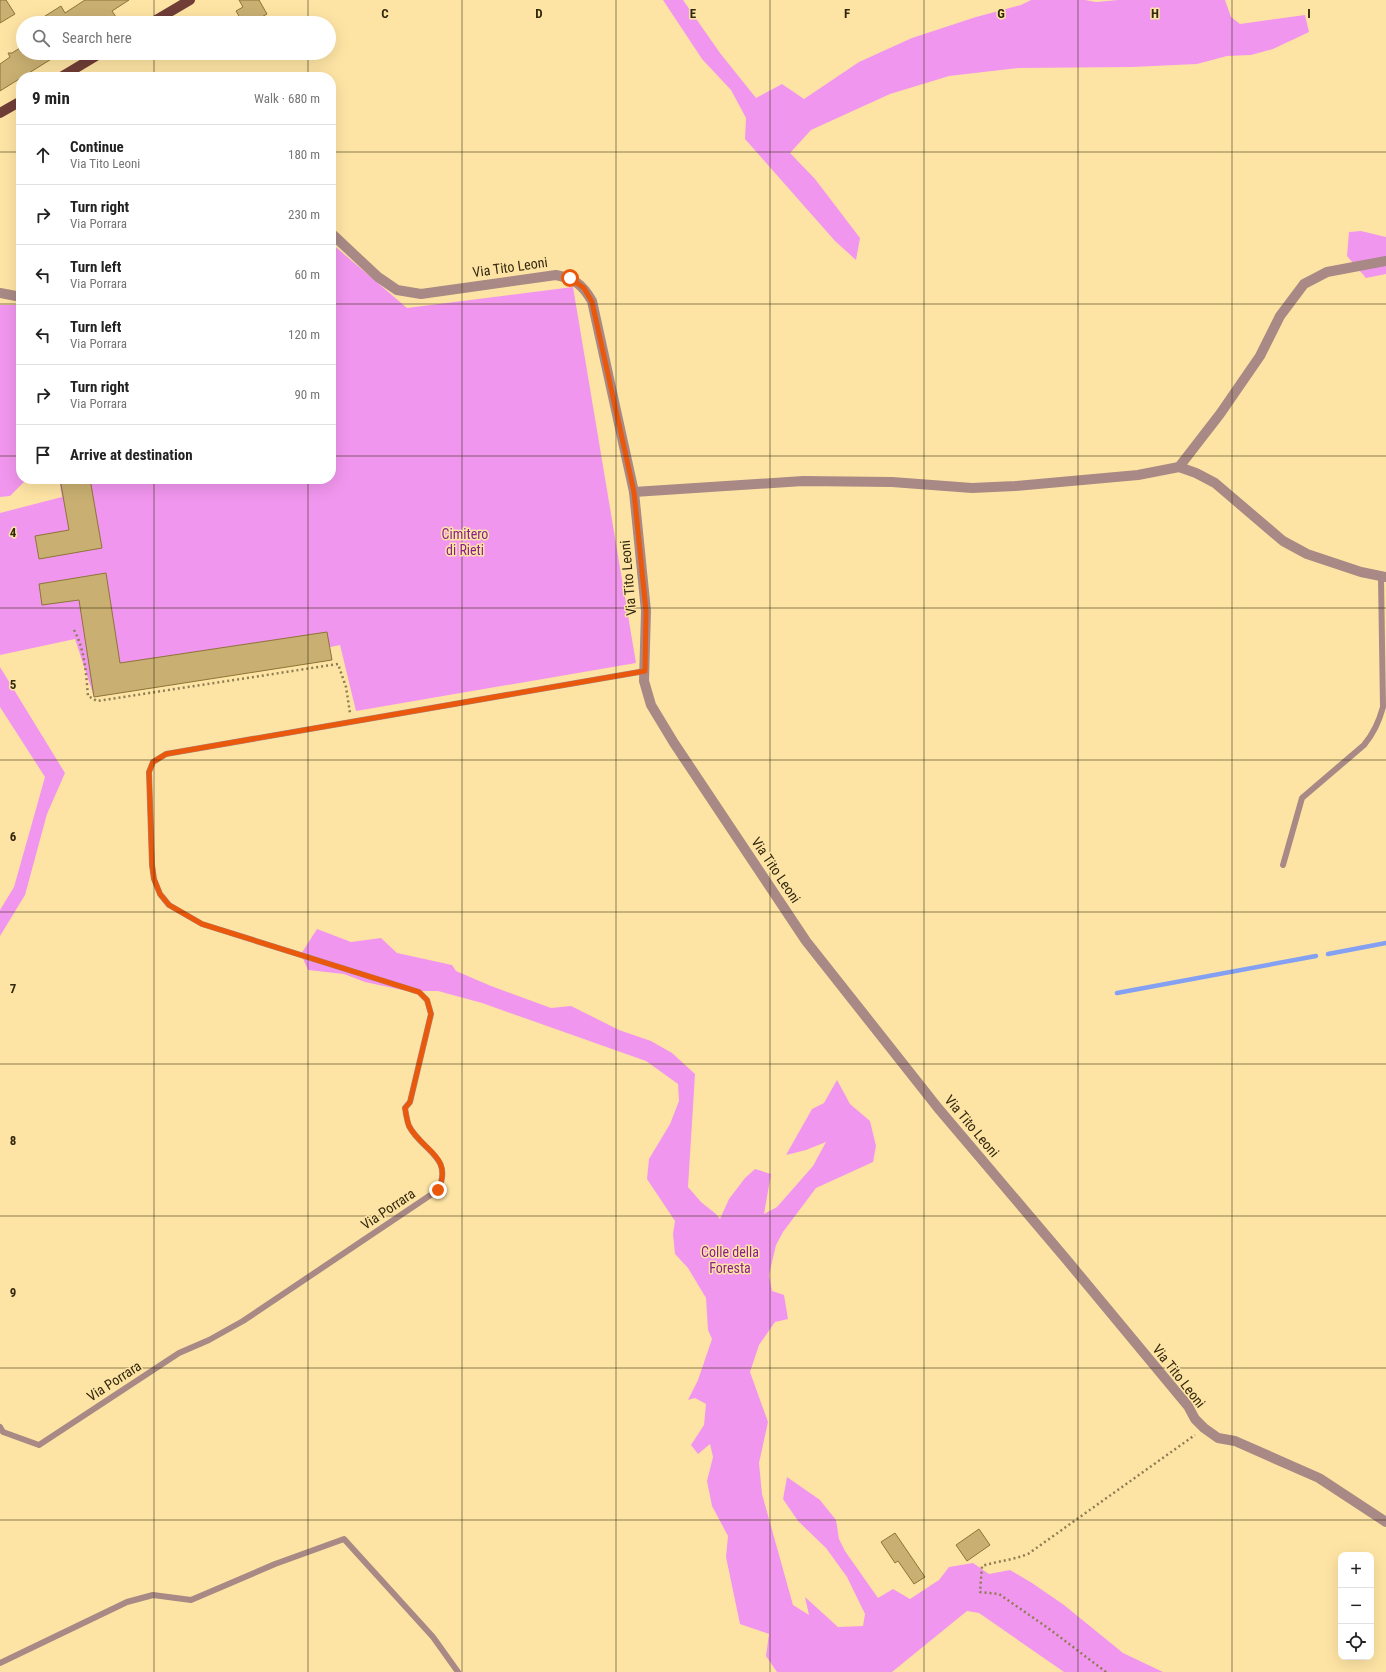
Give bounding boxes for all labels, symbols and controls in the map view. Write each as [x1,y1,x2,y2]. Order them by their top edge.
text: C [381,6,389,21]
text: D [535,6,543,21]
text: E [690,6,697,21]
text: F [844,6,850,21]
text: G [997,6,1005,21]
text: H [1151,6,1159,21]
text: I [1307,6,1311,21]
search box [16,16,336,60]
icon: search [30,27,52,49]
text: Search here [62,29,132,47]
text: 9 min [32,88,70,108]
text: Walk · 680 m [254,91,320,106]
text: Continue [70,138,124,156]
icon: ahead [32,144,54,166]
text: 180 m [288,147,320,162]
text: Via Tito Leoni [70,156,140,171]
text: Turn right [70,198,129,216]
icon: right [32,204,54,226]
text: 230 m [288,207,320,222]
text: Via Porrara [70,216,127,231]
street label: Via Tito Leoni [471,254,549,280]
text: Turn left [70,258,121,276]
icon: left [32,264,54,286]
text: 60 m [294,267,320,282]
route start [561,269,579,287]
text: Via Porrara [70,276,127,291]
text: Turn left [70,318,121,336]
icon: left [32,324,54,346]
text: 120 m [288,327,320,342]
text: Via Porrara [70,336,127,351]
text: Turn right [70,378,129,396]
icon: right [32,384,54,406]
text: 90 m [294,387,320,402]
text: Via Porrara [70,396,127,411]
icon: arrive [32,444,54,466]
text: Arrive at destination [70,446,193,464]
text: 4 [10,525,17,540]
park label: Cimitero di Rieti [442,526,488,558]
street label: Via Tito Leoni [617,540,639,616]
text: 5 [10,677,17,692]
text: 6 [10,829,17,844]
street label: Via Tito Leoni [748,834,804,906]
text: 7 [10,981,17,996]
street label: Via Tito Leoni [942,1092,1002,1160]
text: 8 [10,1133,16,1148]
route end [429,1181,447,1199]
street label: Via Porrara [358,1185,418,1233]
park label: Colle della Foresta [701,1244,759,1276]
text: 9 [10,1285,16,1300]
street label: Via Tito Leoni [1149,1341,1209,1411]
street label: Via Porrara [84,1358,144,1404]
map controls [1338,1552,1374,1660]
button: + [1338,1552,1374,1588]
button: − [1338,1588,1374,1624]
button: locate [1338,1624,1374,1660]

